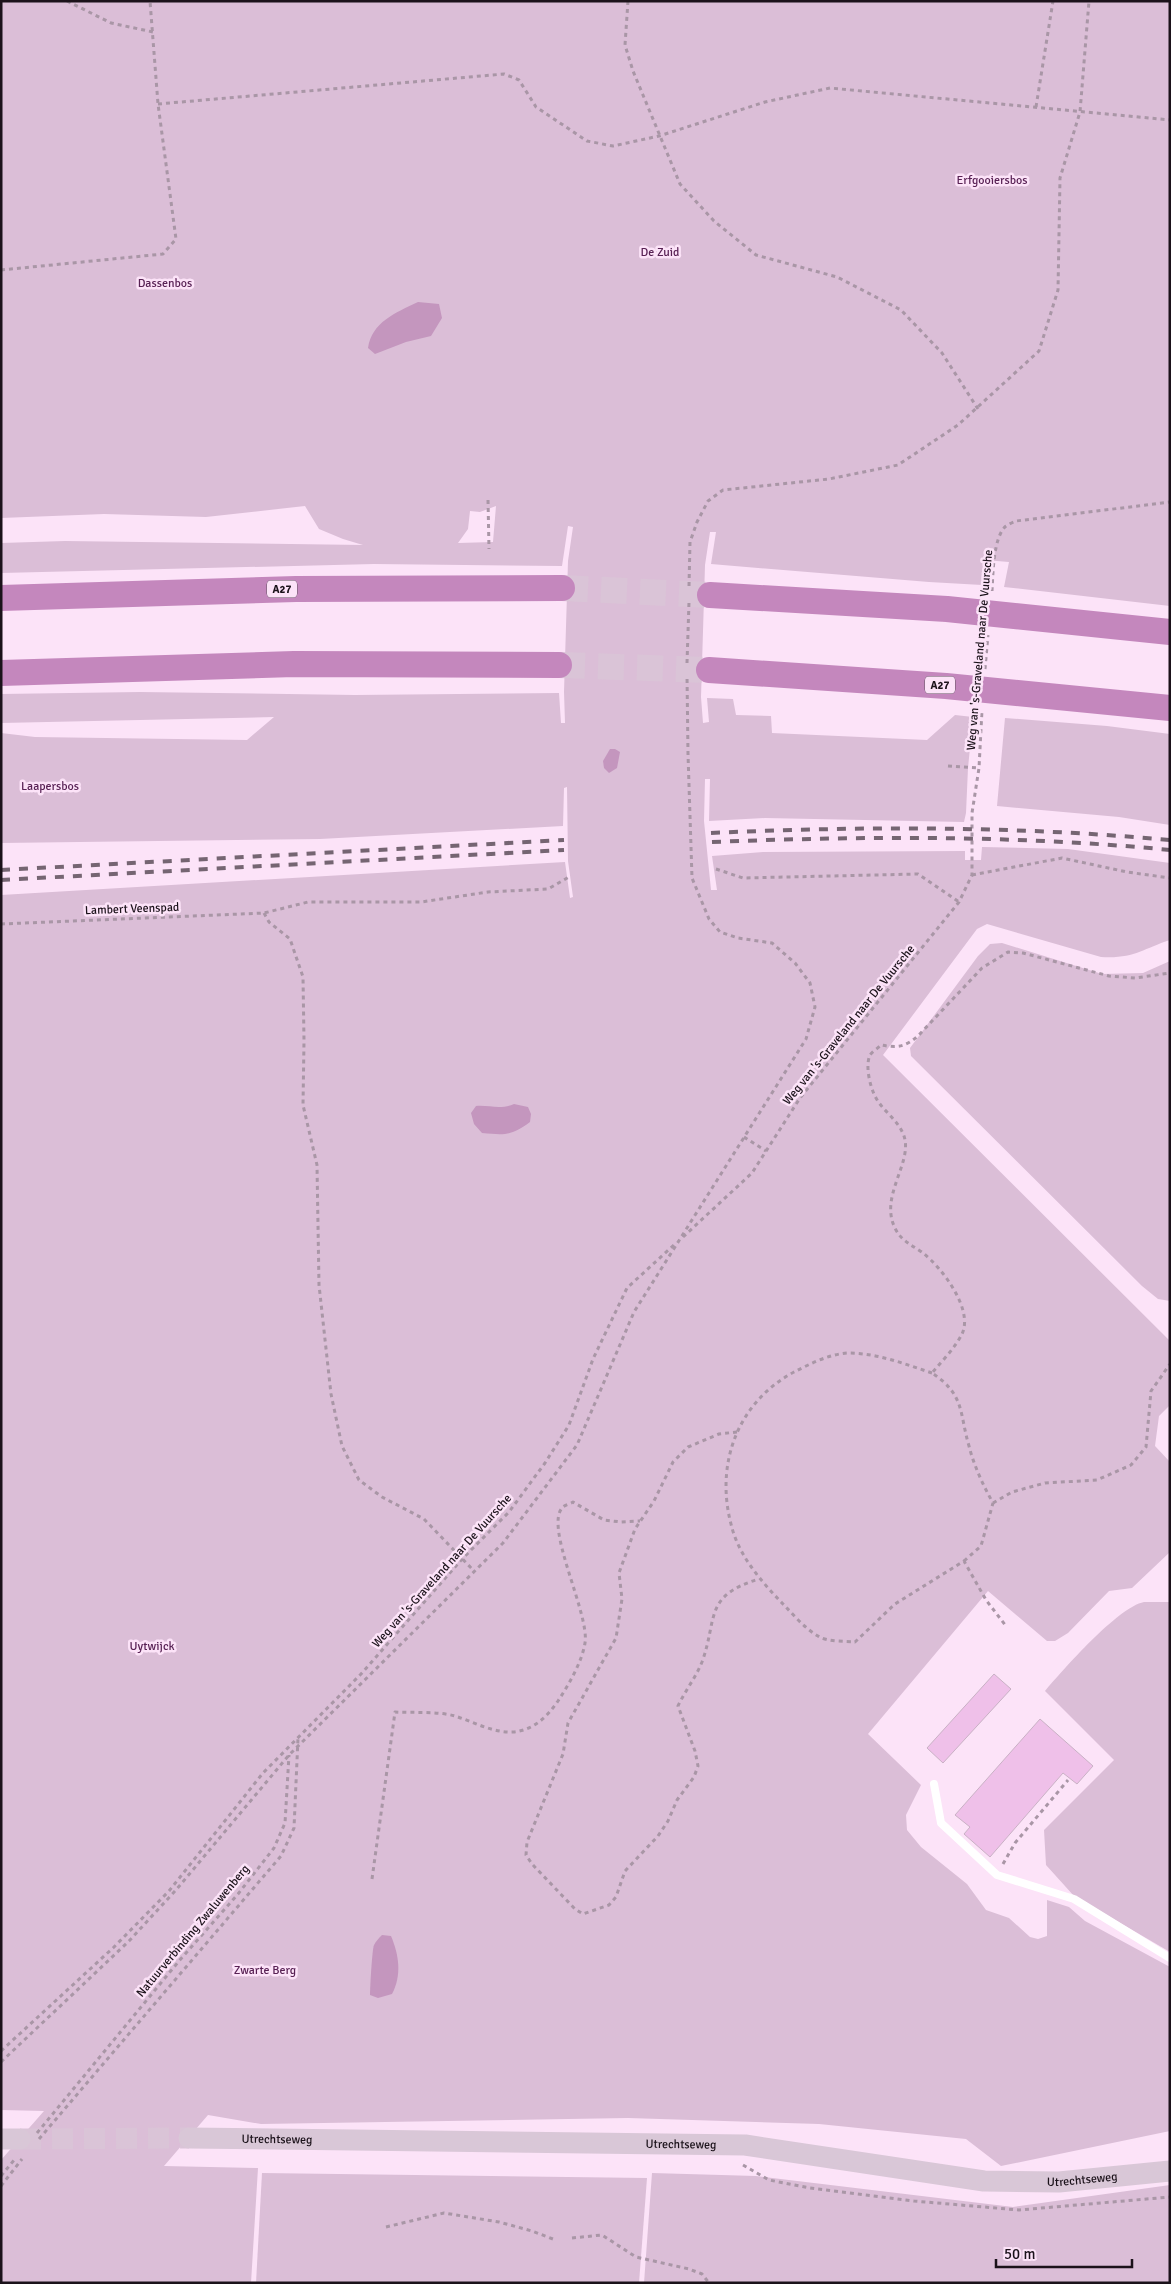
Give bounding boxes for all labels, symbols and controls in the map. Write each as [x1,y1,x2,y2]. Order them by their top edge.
park label: Erfgooiersbos [956,173,1028,188]
park label: De Zuid [641,245,679,260]
park label: Dassenbos [138,276,192,291]
street label: Weg van 's-Graveland naar De Vuursche [964,549,996,751]
road number: A27 [267,580,297,598]
road number: A27 [925,676,955,694]
park label: Laapersbos [21,779,79,794]
street label: Lambert Veenspad [85,900,179,918]
street label: Weg van 's-Graveland naar De Vuursche [780,942,918,1108]
street label: Weg van 's-Graveland naar De Vuursche [369,1491,515,1651]
park label: Uytwijck [129,1639,175,1654]
street label: Natuurverbinding Zwaluwenberg [133,1862,253,2000]
park label: Zwarte Berg [234,1963,296,1978]
street label: Utrechtseweg [241,2131,313,2147]
street label: Utrechtseweg [645,2136,716,2152]
street label: Utrechtseweg [1047,2169,1118,2190]
scale bar [996,2236,1132,2268]
text: 50 m [1004,2245,1035,2263]

